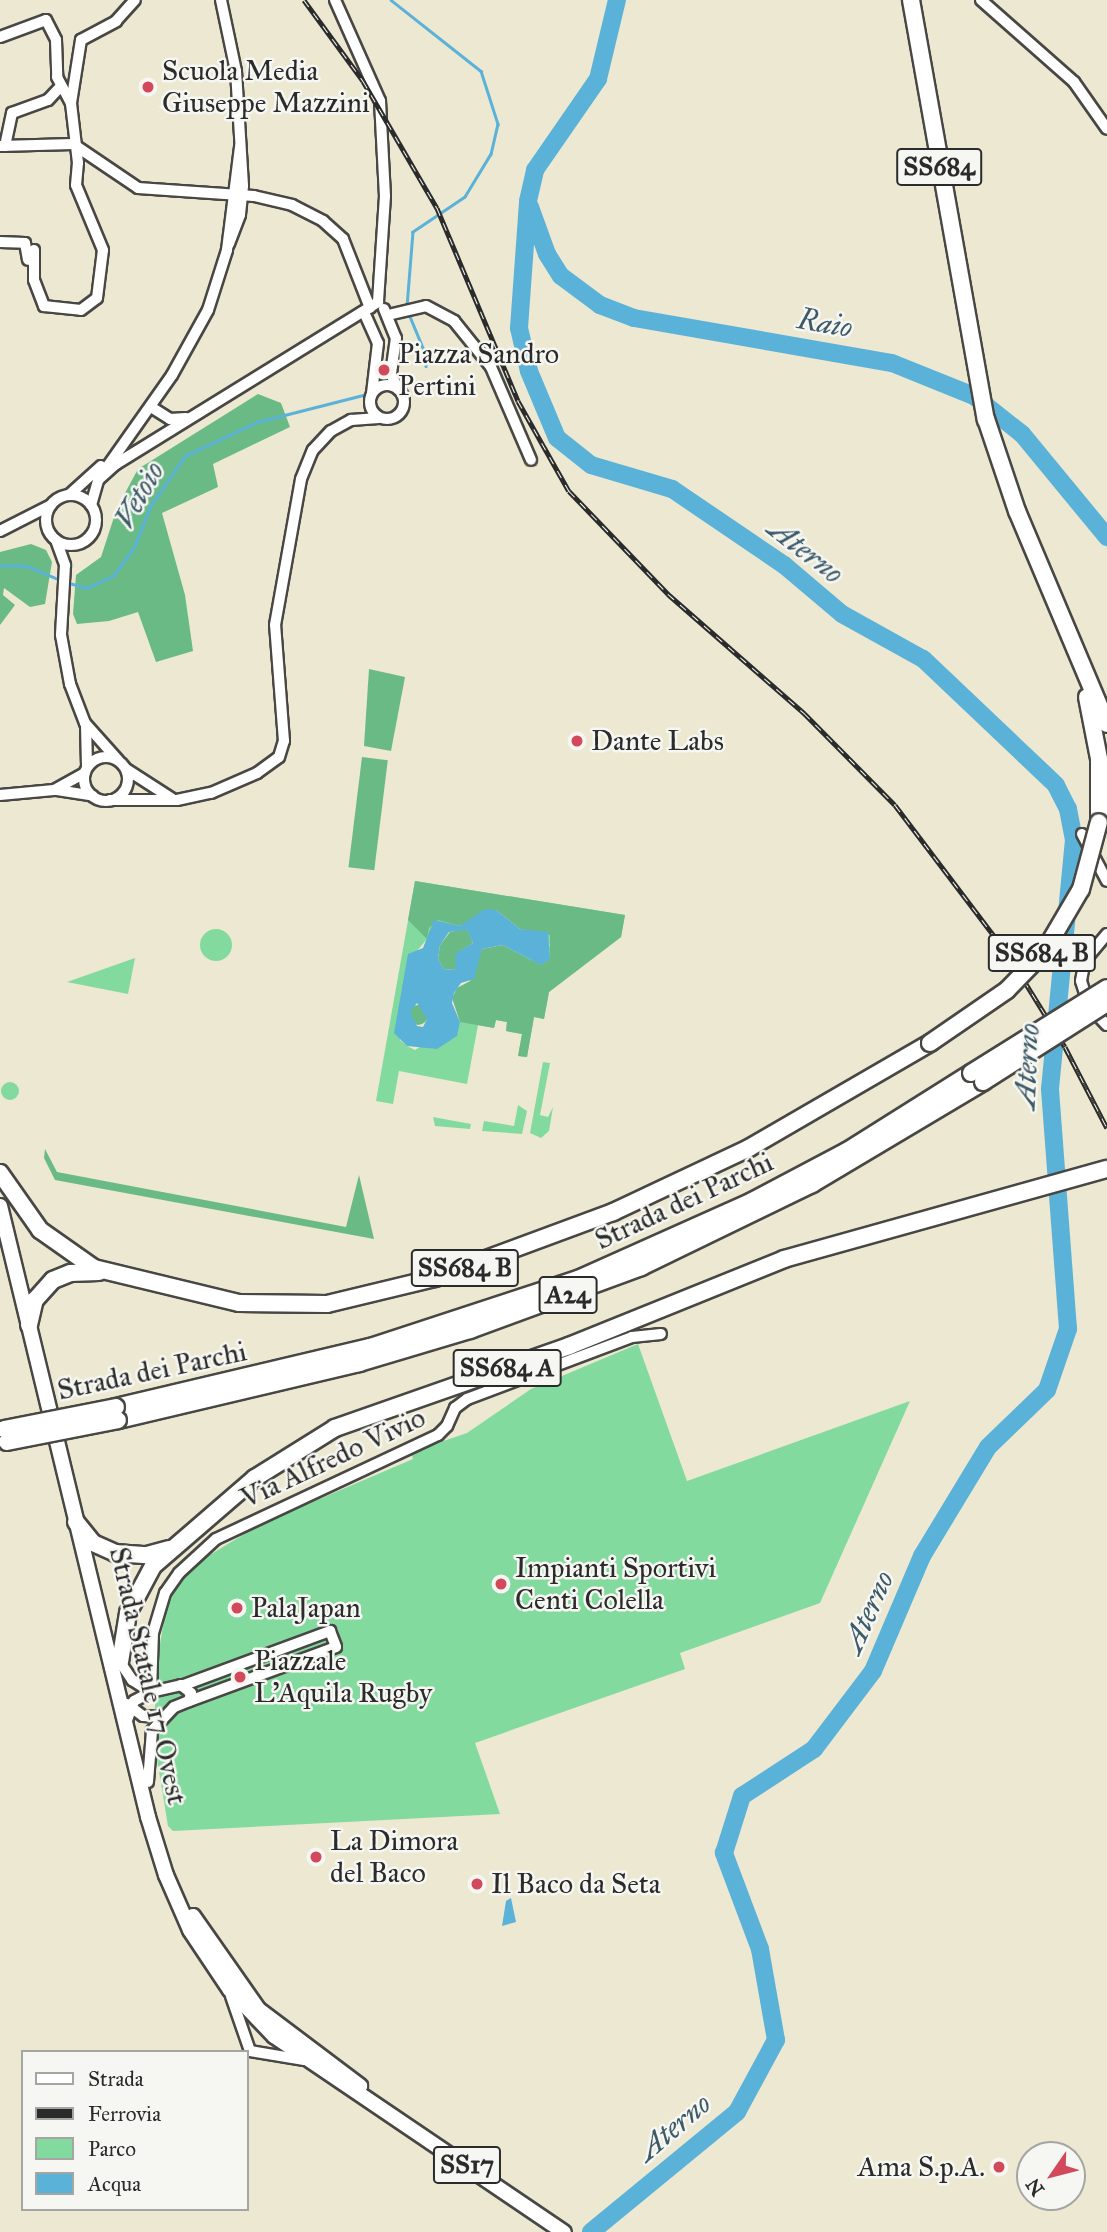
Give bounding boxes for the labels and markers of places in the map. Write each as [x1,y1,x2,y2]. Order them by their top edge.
place label: Scuola Media Giuseppe Mazzini [162,54,370,120]
marker: Scuola Media Giuseppe Mazzini [140,79,156,95]
place label: Piazza Sandro Pertini [398,337,559,403]
marker: Piazza Sandro Pertini [376,362,392,378]
place label: Dante Labs [591,724,724,758]
marker: Dante Labs [569,733,585,749]
place label: Impianti Sportivi Centi Colella [515,1551,716,1617]
marker: Impianti Sportivi Centi Colella [493,1576,509,1592]
place label: PalaJapan [251,1591,361,1625]
marker: PalaJapan [229,1600,245,1616]
place label: Piazzale L'Aquila Rugby [254,1644,432,1710]
marker: Piazzale L'Aquila Rugby [232,1669,248,1685]
place label: La Dimora del Baco [330,1824,458,1890]
marker: La Dimora del Baco [308,1849,324,1865]
place label: Il Baco da Seta [491,1867,661,1901]
marker: Il Baco da Seta [469,1876,485,1892]
place label: Ama S.p.A. [858,2150,985,2184]
marker: Ama S.p.A. [991,2159,1007,2175]

